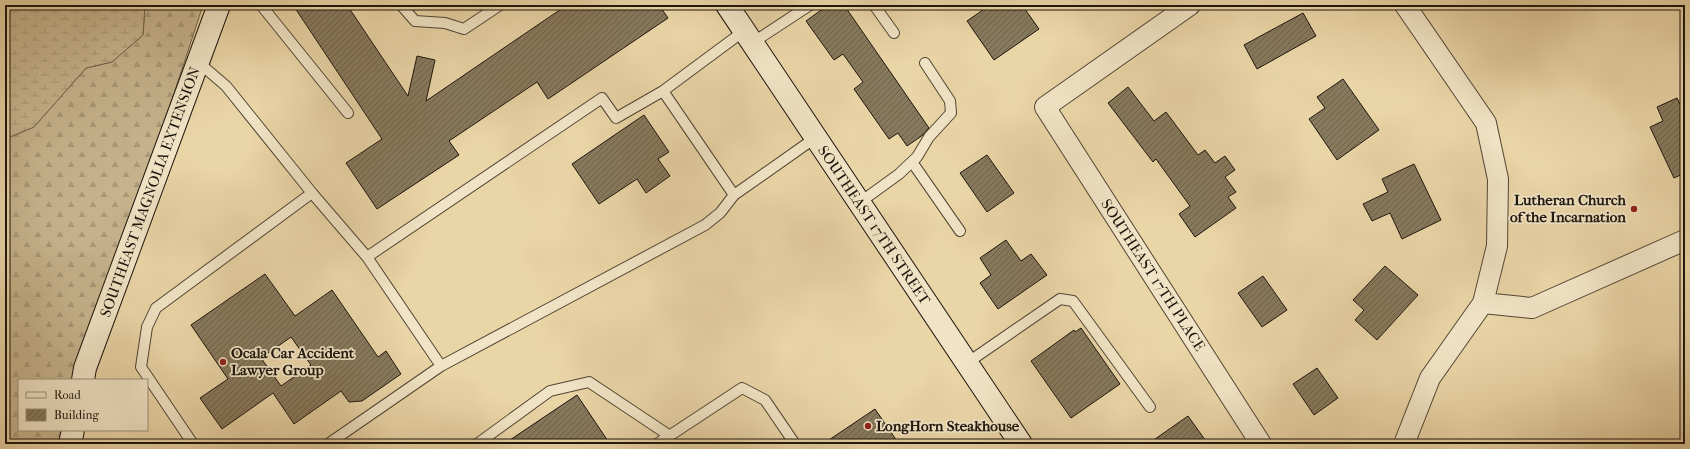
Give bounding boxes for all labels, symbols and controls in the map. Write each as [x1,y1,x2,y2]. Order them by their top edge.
street label: SOUTHEAST MAGNOLIA EXTENSION [96,64,204,320]
street label: SOUTHEAST 17TH STREET [814,142,934,309]
place label: Lutheran Church of the Incarnation [1510,191,1627,226]
street label: SOUTHEAST 17TH PLACE [1097,196,1209,354]
marker: Lutheran Church of the Incarnation [1629,204,1639,214]
place label: Ocala Car Accident Lawyer Group [231,344,355,379]
marker: Ocala Car Accident Lawyer Group [218,357,228,367]
legend [18,379,148,431]
text: Road [54,388,81,402]
text: Building [54,408,99,422]
place label: LongHorn Steakhouse [876,417,1020,435]
marker: LongHorn Steakhouse [863,421,873,431]

